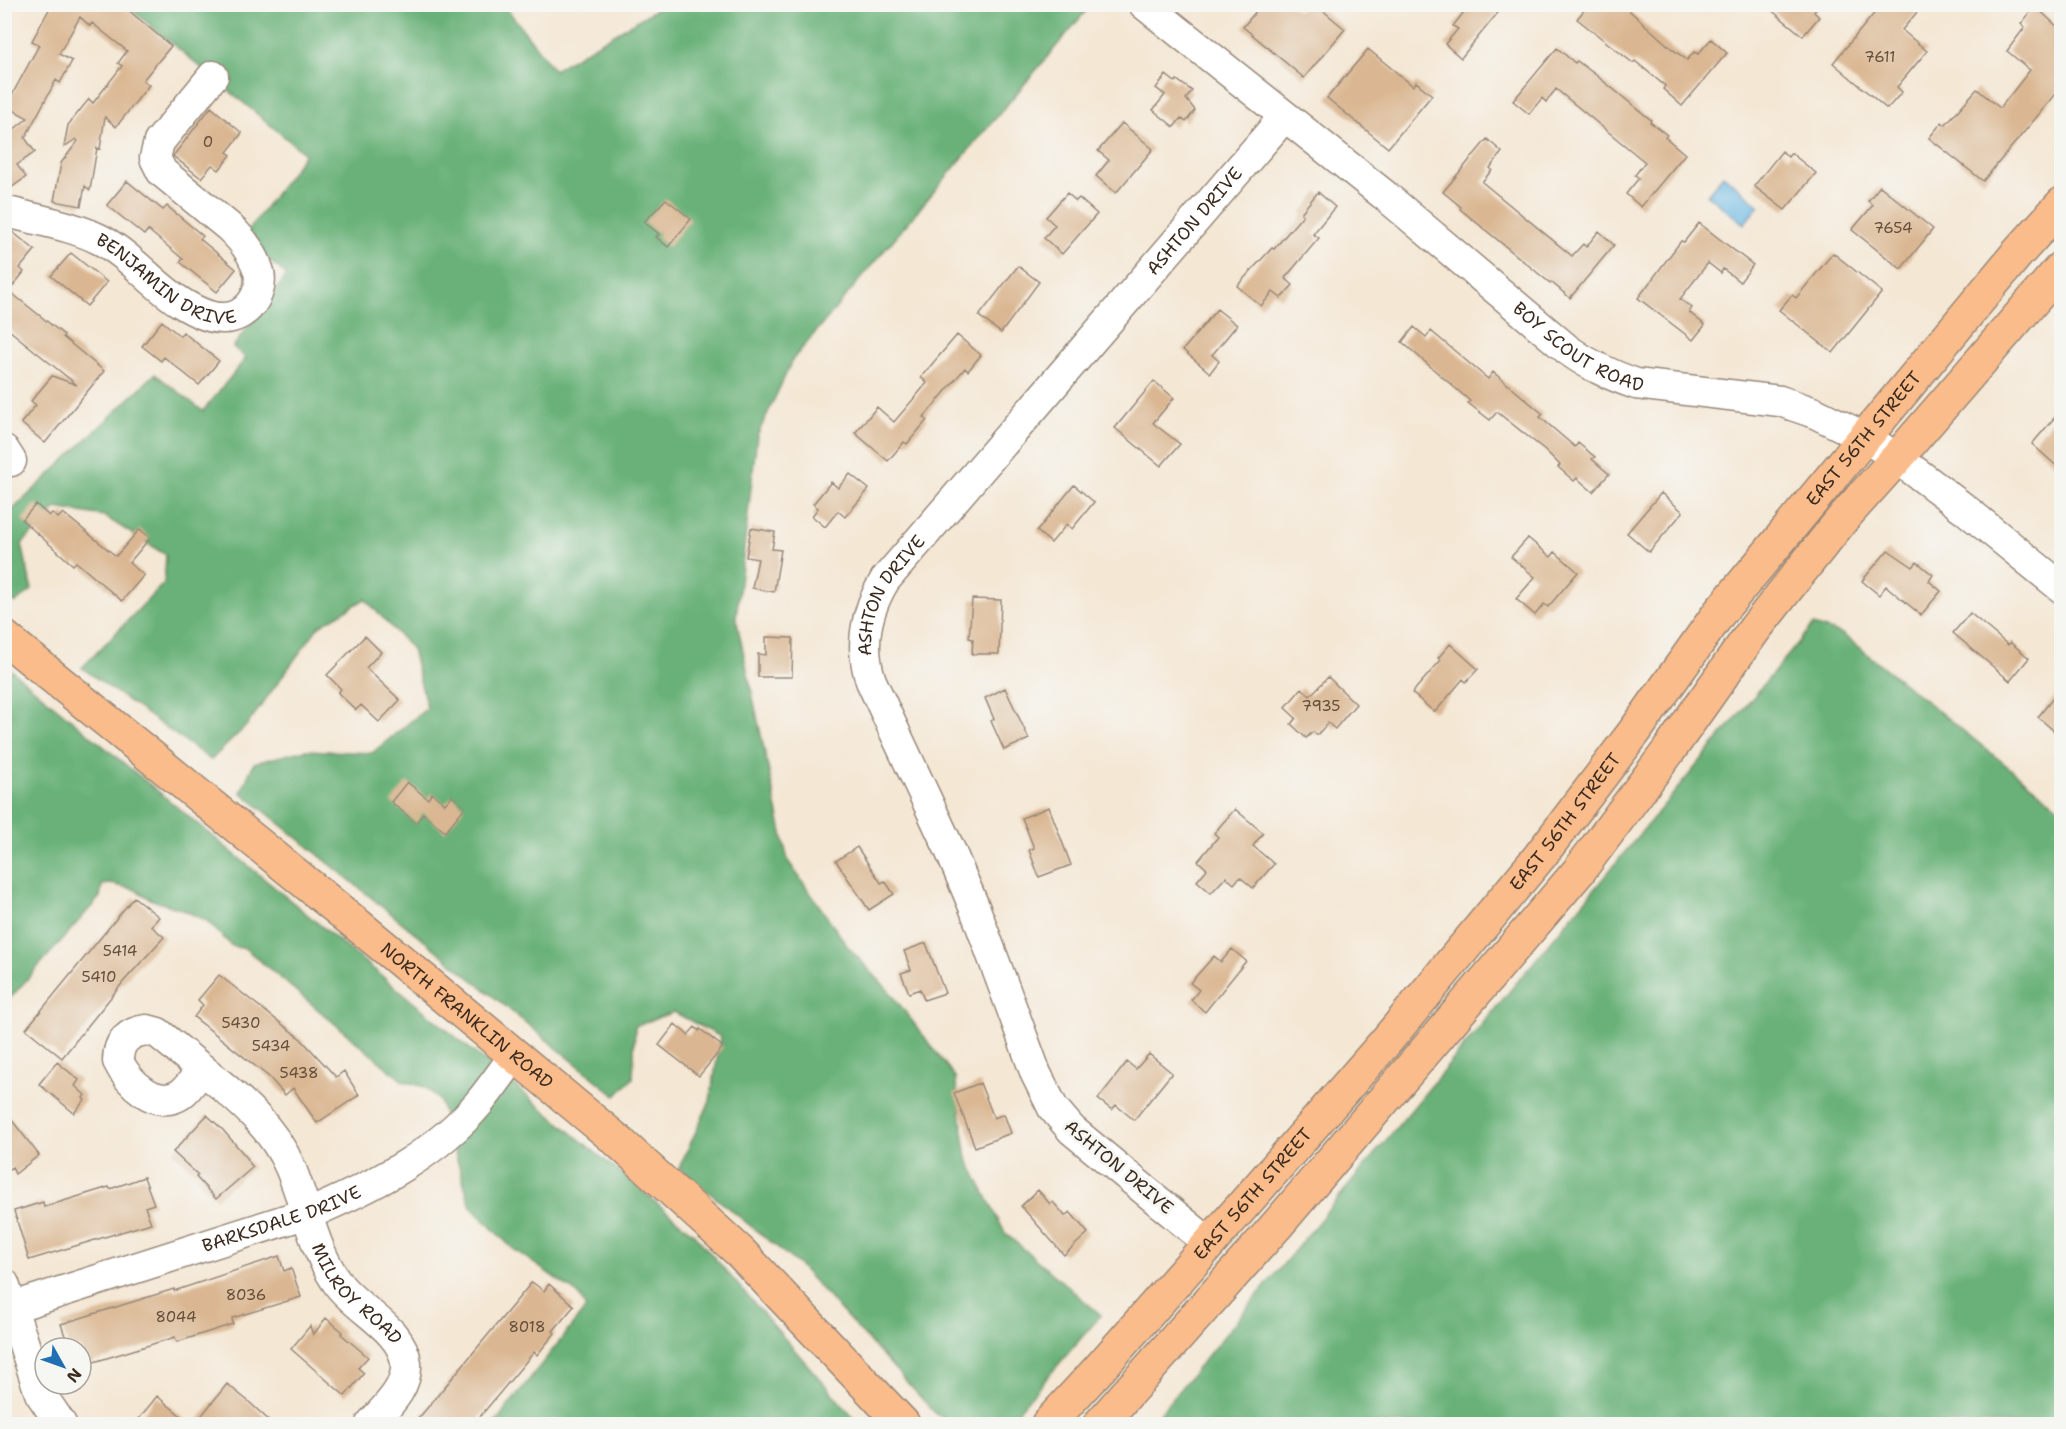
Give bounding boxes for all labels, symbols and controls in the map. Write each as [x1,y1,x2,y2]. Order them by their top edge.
house number: 7611 [1864,47,1896,67]
house number: 0 [203,132,213,152]
street label: ASHTON DRIVE [1141,162,1248,280]
house number: 7654 [1873,218,1913,238]
street label: BENJAMIN DRIVE [92,228,239,330]
street label: BOY SCOUT ROAD [1508,297,1645,397]
street label: EAST 56TH STREET [1801,366,1927,511]
street label: ASHTON DRIVE [853,530,930,656]
house number: 7935 [1302,696,1340,716]
street label: EAST 56TH STREET [1504,748,1626,896]
street label: NORTH FRANKLIN ROAD [376,937,558,1094]
house number: 5414 [103,941,137,961]
house number: 5410 [82,967,116,987]
house number: 5430 [221,1013,261,1033]
house number: 5434 [252,1036,290,1056]
house number: 5438 [280,1063,318,1083]
street label: ASHTON DRIVE [1059,1114,1179,1220]
street label: EAST 56TH STREET [1188,1123,1317,1265]
street label: BARKSDALE DRIVE [199,1180,365,1258]
street label: MILROY ROAD [306,1239,408,1349]
house number: 8036 [226,1285,266,1305]
house number: 8044 [156,1307,196,1327]
house number: 8018 [509,1317,545,1337]
north arrow [33,1336,93,1396]
text: N [62,1364,86,1387]

